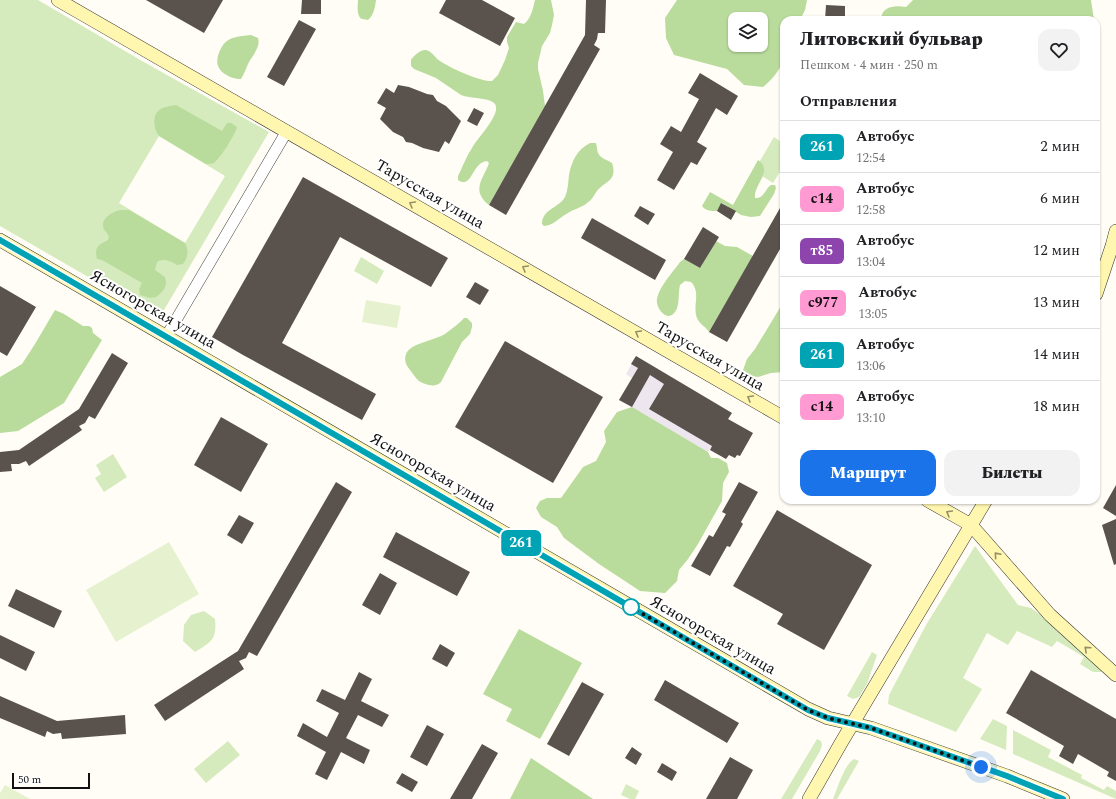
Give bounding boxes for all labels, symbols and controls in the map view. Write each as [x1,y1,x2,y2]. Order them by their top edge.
map controls [728,12,768,52]
button: layers [728,12,768,52]
text: Литовский бульвар [800,25,983,54]
button: heart [1038,29,1080,71]
text: Пешком · 4 мин · 250 m [800,55,938,75]
text: Отправления [800,90,897,113]
text: Автобус [856,125,915,148]
text: 2 мин [1040,135,1080,158]
text: 261 [810,136,834,157]
text: 12:54 [856,148,885,168]
street label: Тарусская улица [371,153,489,235]
text: Автобус [856,177,915,200]
text: 6 мин [1040,187,1080,210]
text: с14 [811,188,833,209]
text: 12:58 [856,200,885,220]
one-way arrow [409,201,416,208]
text: Автобус [856,229,915,252]
text: 12 мин [1033,239,1080,262]
text: т85 [811,240,833,261]
text: 13:04 [856,252,885,272]
street label: Ясногорская улица [86,263,221,355]
one-way arrow [522,266,529,273]
text: Автобус [858,281,917,304]
text: 13 мин [1033,291,1080,314]
text: с977 [808,292,838,313]
text: 13:05 [858,304,888,324]
street label: Тарусская улица [651,315,769,397]
one-way arrow [634,331,642,338]
text: Автобус [856,333,915,356]
text: 14 мин [1033,343,1080,366]
text: 261 [810,344,834,365]
text: 13:06 [856,356,885,376]
text: Автобус [856,385,915,408]
text: 18 мин [1033,395,1080,418]
one-way arrow [747,396,754,403]
text: с14 [811,396,833,417]
text: 13:10 [856,408,885,428]
street label: Ясногорская улица [366,426,501,518]
button: Маршрут [800,450,936,496]
button: Билеты [944,450,1080,496]
one-way arrow [946,510,953,517]
line badge: 261 [498,530,544,556]
text: 261 [509,532,533,553]
one-way arrow [995,552,1002,560]
street label: Ясногорская улица [646,589,781,681]
unlabelled marker [622,598,640,616]
one-way arrow [1084,646,1092,654]
your location [971,757,991,777]
scale bar [12,771,90,790]
text: 50 m [18,771,41,788]

